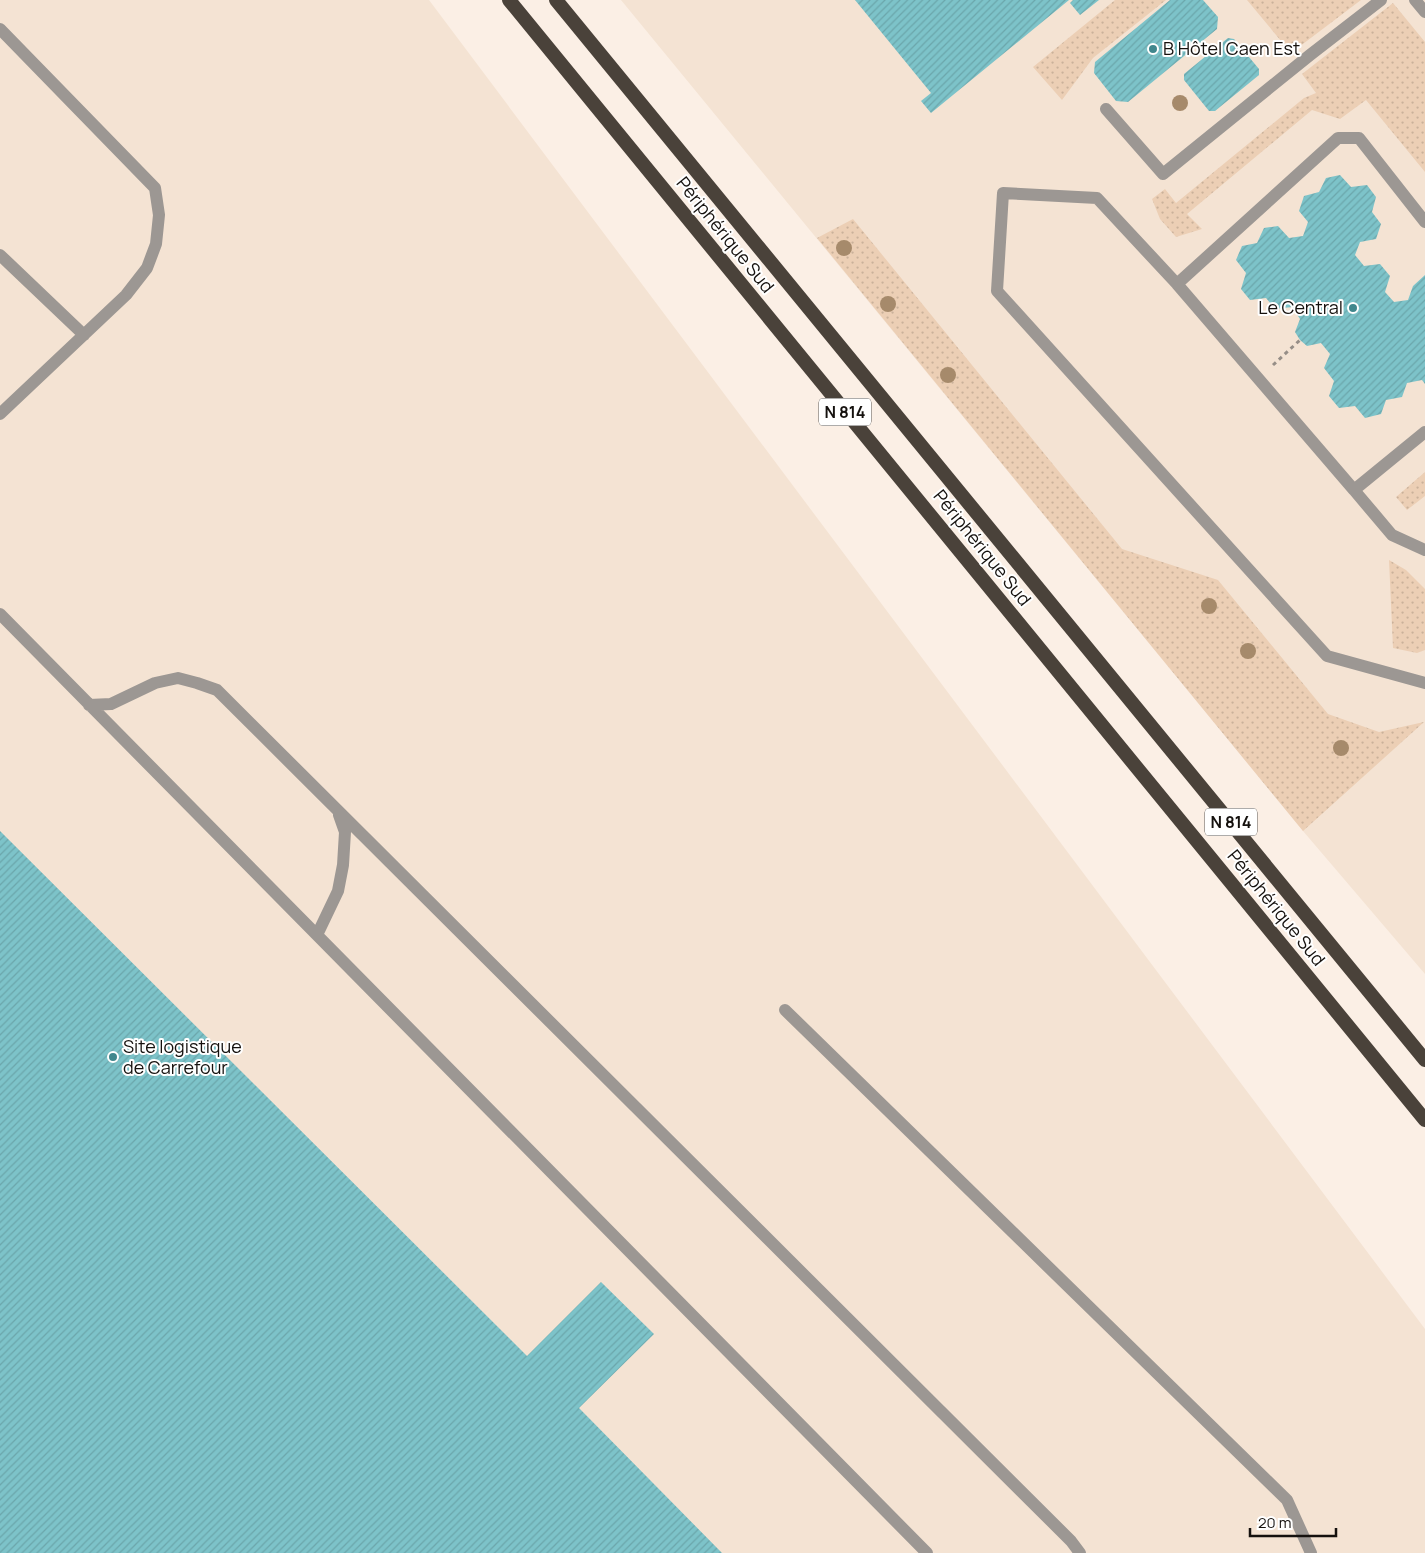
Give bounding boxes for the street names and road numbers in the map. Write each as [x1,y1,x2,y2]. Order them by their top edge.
street label: Périphérique Sud [672,171,780,297]
road number: N 814 [819,398,871,426]
street label: Périphérique Sud [929,484,1037,610]
road number: N 814 [1205,809,1257,836]
street label: Périphérique Sud [1223,844,1331,970]

